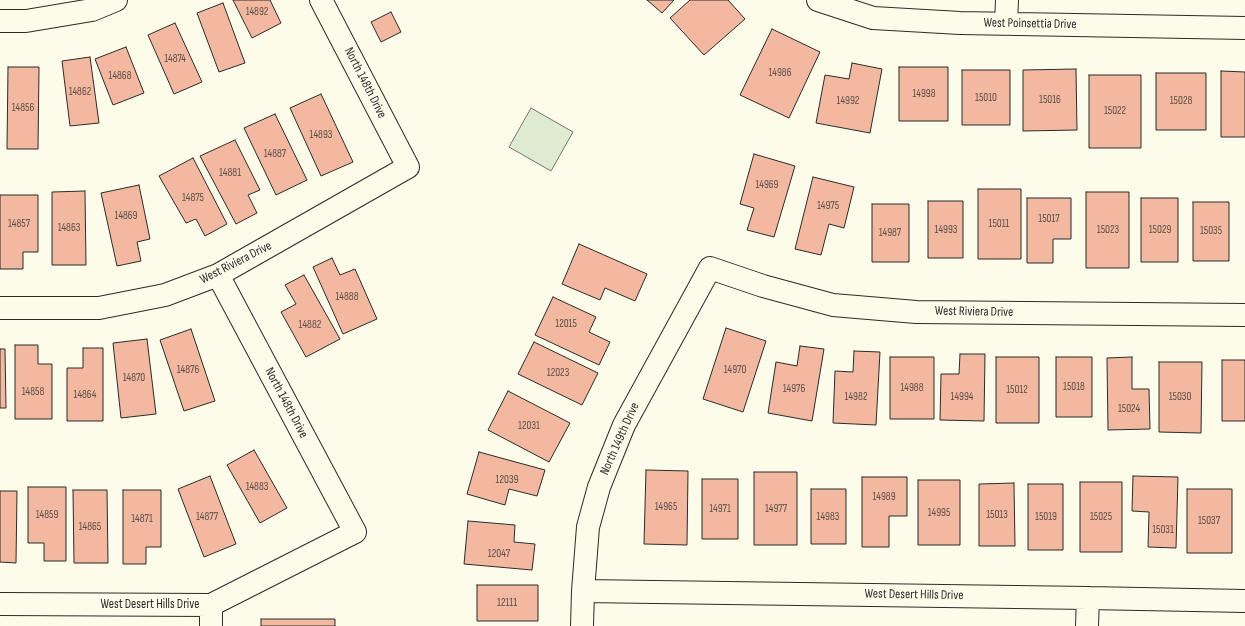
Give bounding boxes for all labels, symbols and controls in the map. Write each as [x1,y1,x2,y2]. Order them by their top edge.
house number: 14892 [246,5,268,19]
street label: West Poinsettia Drive [983,15,1077,33]
street label: North 148th Drive [340,45,390,121]
house number: 14874 [164,52,186,66]
house number: 14986 [769,66,791,80]
house number: 14868 [109,69,131,83]
house number: 14862 [69,85,91,99]
house number: 14998 [912,87,936,101]
house number: 15010 [975,91,997,105]
house number: 15016 [1039,93,1061,107]
house number: 14992 [837,94,859,108]
house number: 15028 [1170,94,1192,108]
house number: 14856 [12,101,34,115]
house number: 15022 [1104,104,1126,118]
house number: 14893 [310,128,332,142]
house number: 14887 [264,147,286,161]
house number: 14881 [219,166,241,180]
house number: 14969 [756,178,778,192]
house number: 14875 [182,191,204,205]
house number: 14975 [817,199,839,213]
house number: 14869 [115,209,137,223]
house number: 15017 [1038,212,1060,226]
house number: 14857 [8,217,30,231]
house number: 15011 [989,217,1009,231]
house number: 14863 [58,221,80,235]
house number: 14993 [935,223,957,237]
house number: 15023 [1097,223,1119,237]
house number: 15029 [1149,223,1171,237]
house number: 15035 [1200,224,1222,238]
house number: 14987 [879,226,901,240]
street label: West Riviera Drive [197,238,275,288]
house number: 14888 [336,290,358,304]
street label: West Riviera Drive [935,304,1013,320]
house number: 12015 [555,317,577,331]
house number: 14882 [299,318,321,332]
house number: 14876 [177,363,199,377]
house number: 14970 [724,363,746,377]
street label: North 148th Drive [261,365,311,441]
house number: 12023 [547,366,569,380]
house number: 14870 [123,371,145,385]
house number: 15018 [1063,380,1085,394]
house number: 14988 [901,381,923,395]
house number: 14976 [783,382,805,396]
house number: 15012 [1006,383,1028,397]
house number: 14858 [22,385,44,399]
house number: 14864 [74,388,96,402]
house number: 14982 [845,390,867,404]
house number: 14994 [951,390,973,404]
house number: 15030 [1169,390,1191,404]
street label: North 149th Drive [597,400,643,478]
house number: 15024 [1118,402,1140,416]
house number: 12031 [518,419,540,433]
house number: 12039 [496,473,518,487]
house number: 14883 [246,480,268,494]
house number: 14989 [872,490,896,504]
house number: 14965 [655,500,677,514]
house number: 14971 [709,502,731,516]
house number: 14977 [765,502,787,516]
house number: 14995 [928,506,950,520]
house number: 14859 [36,508,58,522]
house number: 15013 [986,508,1008,522]
house number: 14877 [196,510,218,524]
house number: 14983 [817,510,839,524]
house number: 15019 [1035,510,1057,524]
house number: 15025 [1090,510,1112,524]
house number: 14871 [131,512,153,526]
house number: 15037 [1198,514,1220,528]
house number: 14865 [79,520,101,534]
house number: 15031 [1152,523,1174,537]
house number: 12047 [488,547,510,561]
street label: West Desert Hills Drive [864,586,964,604]
house number: 12111 [497,596,517,610]
street label: West Desert Hills Drive [101,597,199,613]

